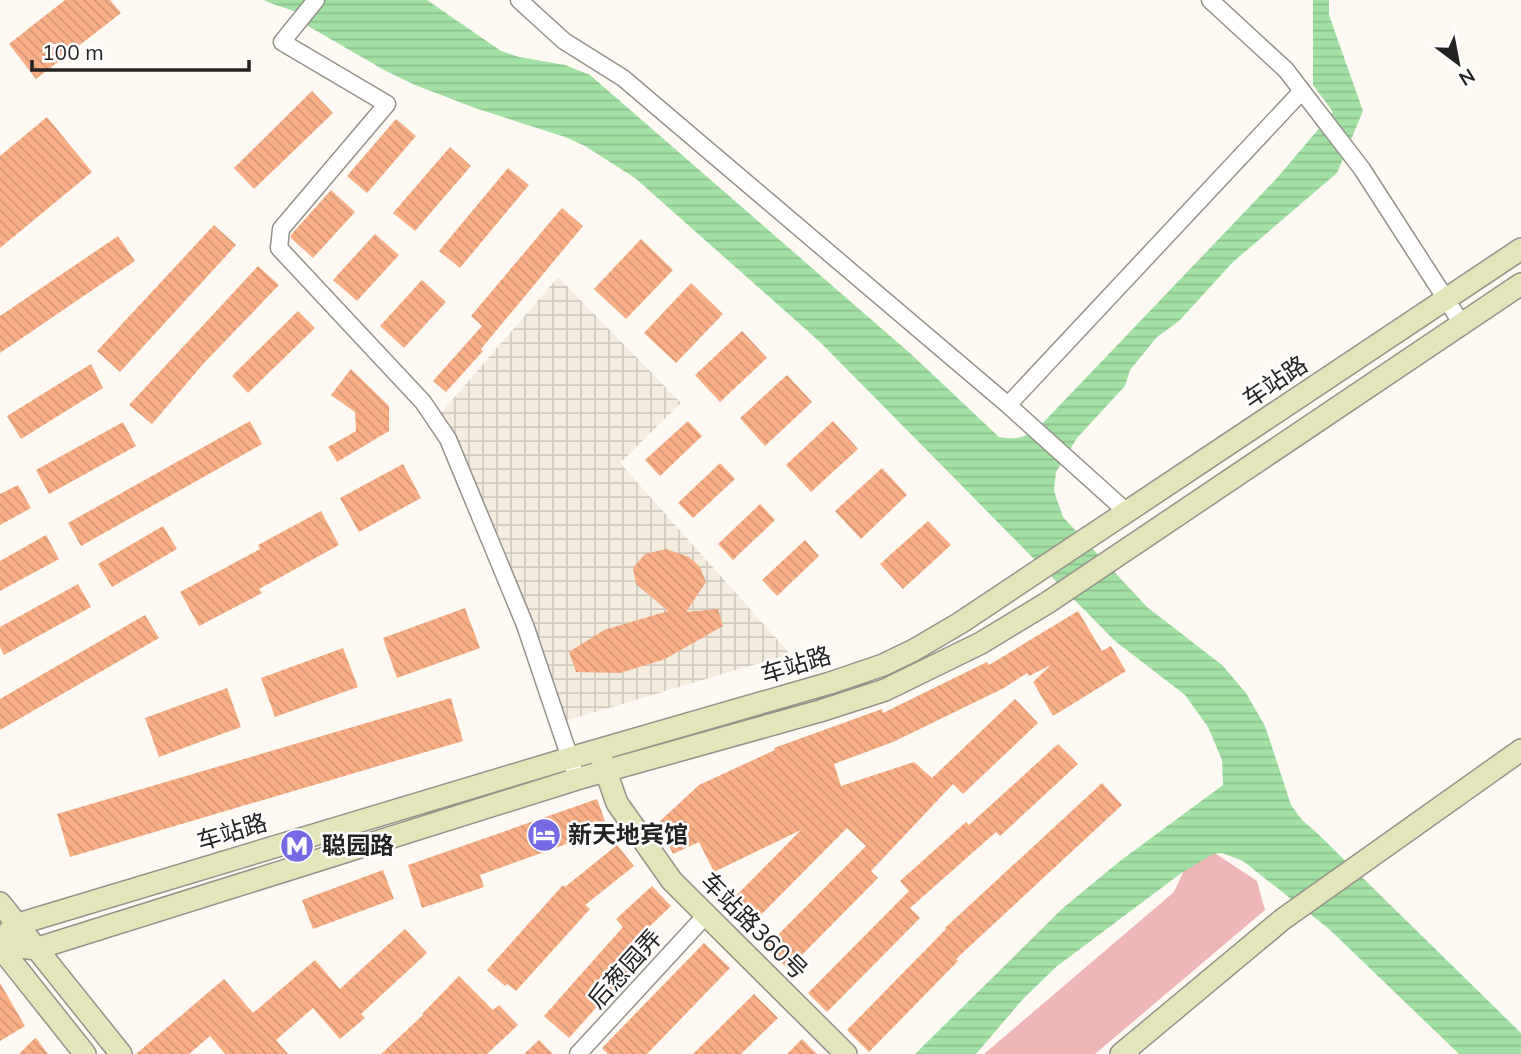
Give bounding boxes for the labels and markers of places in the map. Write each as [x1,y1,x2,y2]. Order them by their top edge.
hotel icon: 新天地宾馆 [525,816,563,854]
place label: 新天地宾馆 [568,819,688,849]
metro station icon: 聪园路 [278,827,316,865]
place label: 聪园路 [322,830,394,860]

